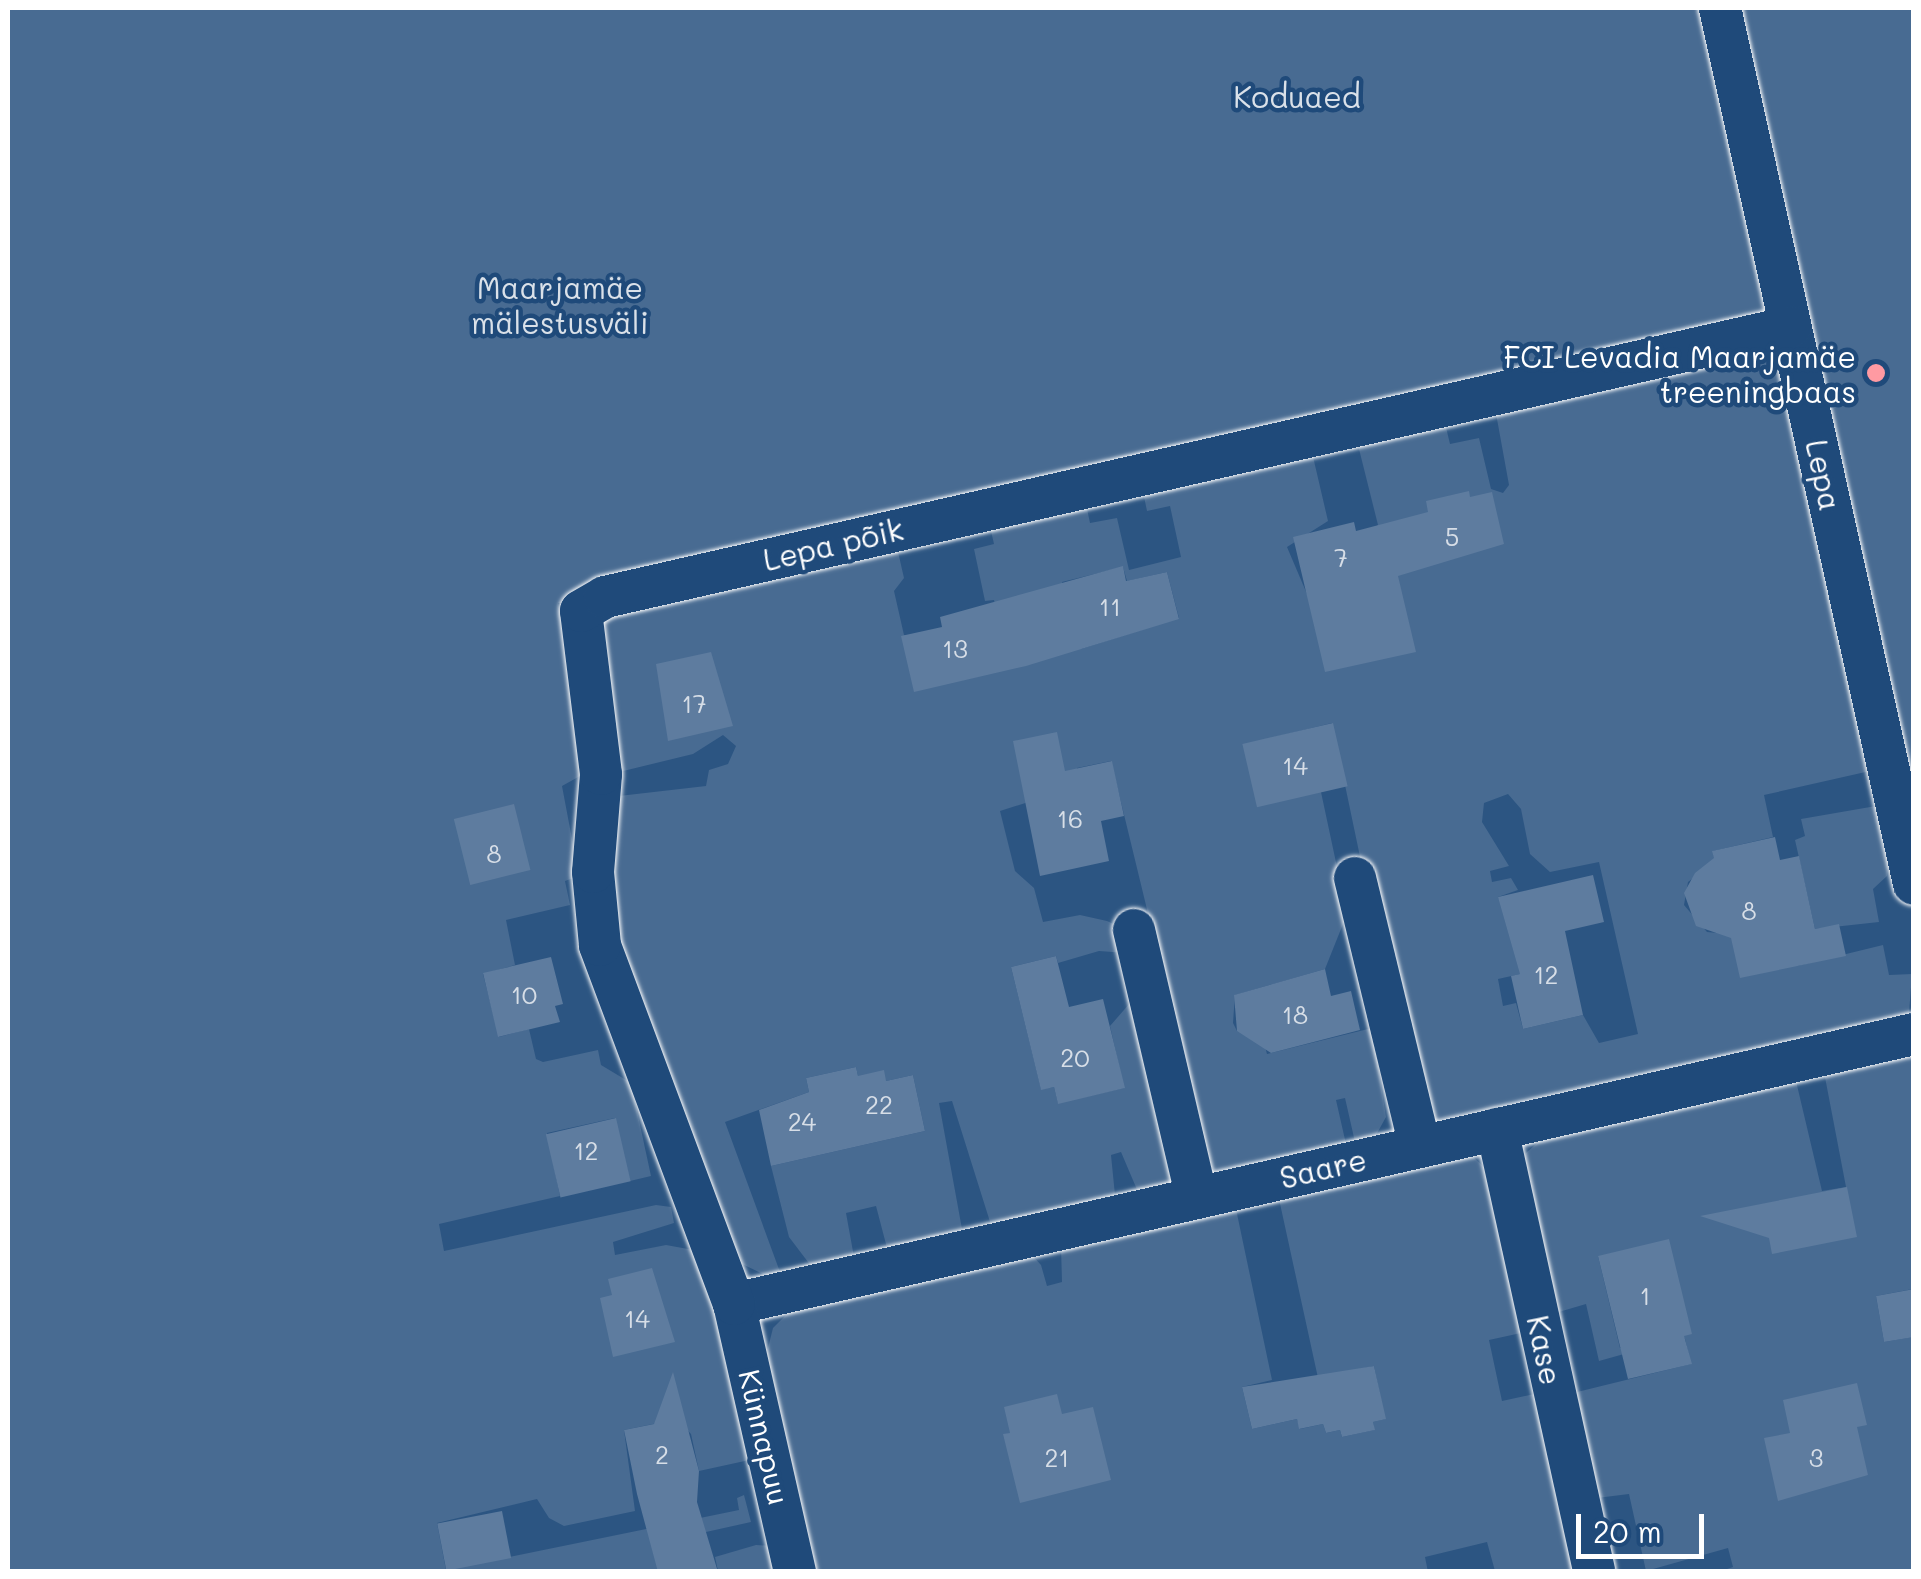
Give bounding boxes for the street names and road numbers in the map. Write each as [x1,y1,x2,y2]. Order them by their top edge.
street label: Lepa [1799,436,1849,514]
street label: Lepa põik [759,510,907,578]
street label: Saare [1276,1141,1370,1195]
street label: Kase [1520,1312,1570,1388]
street label: Künnapuu [732,1366,798,1508]

